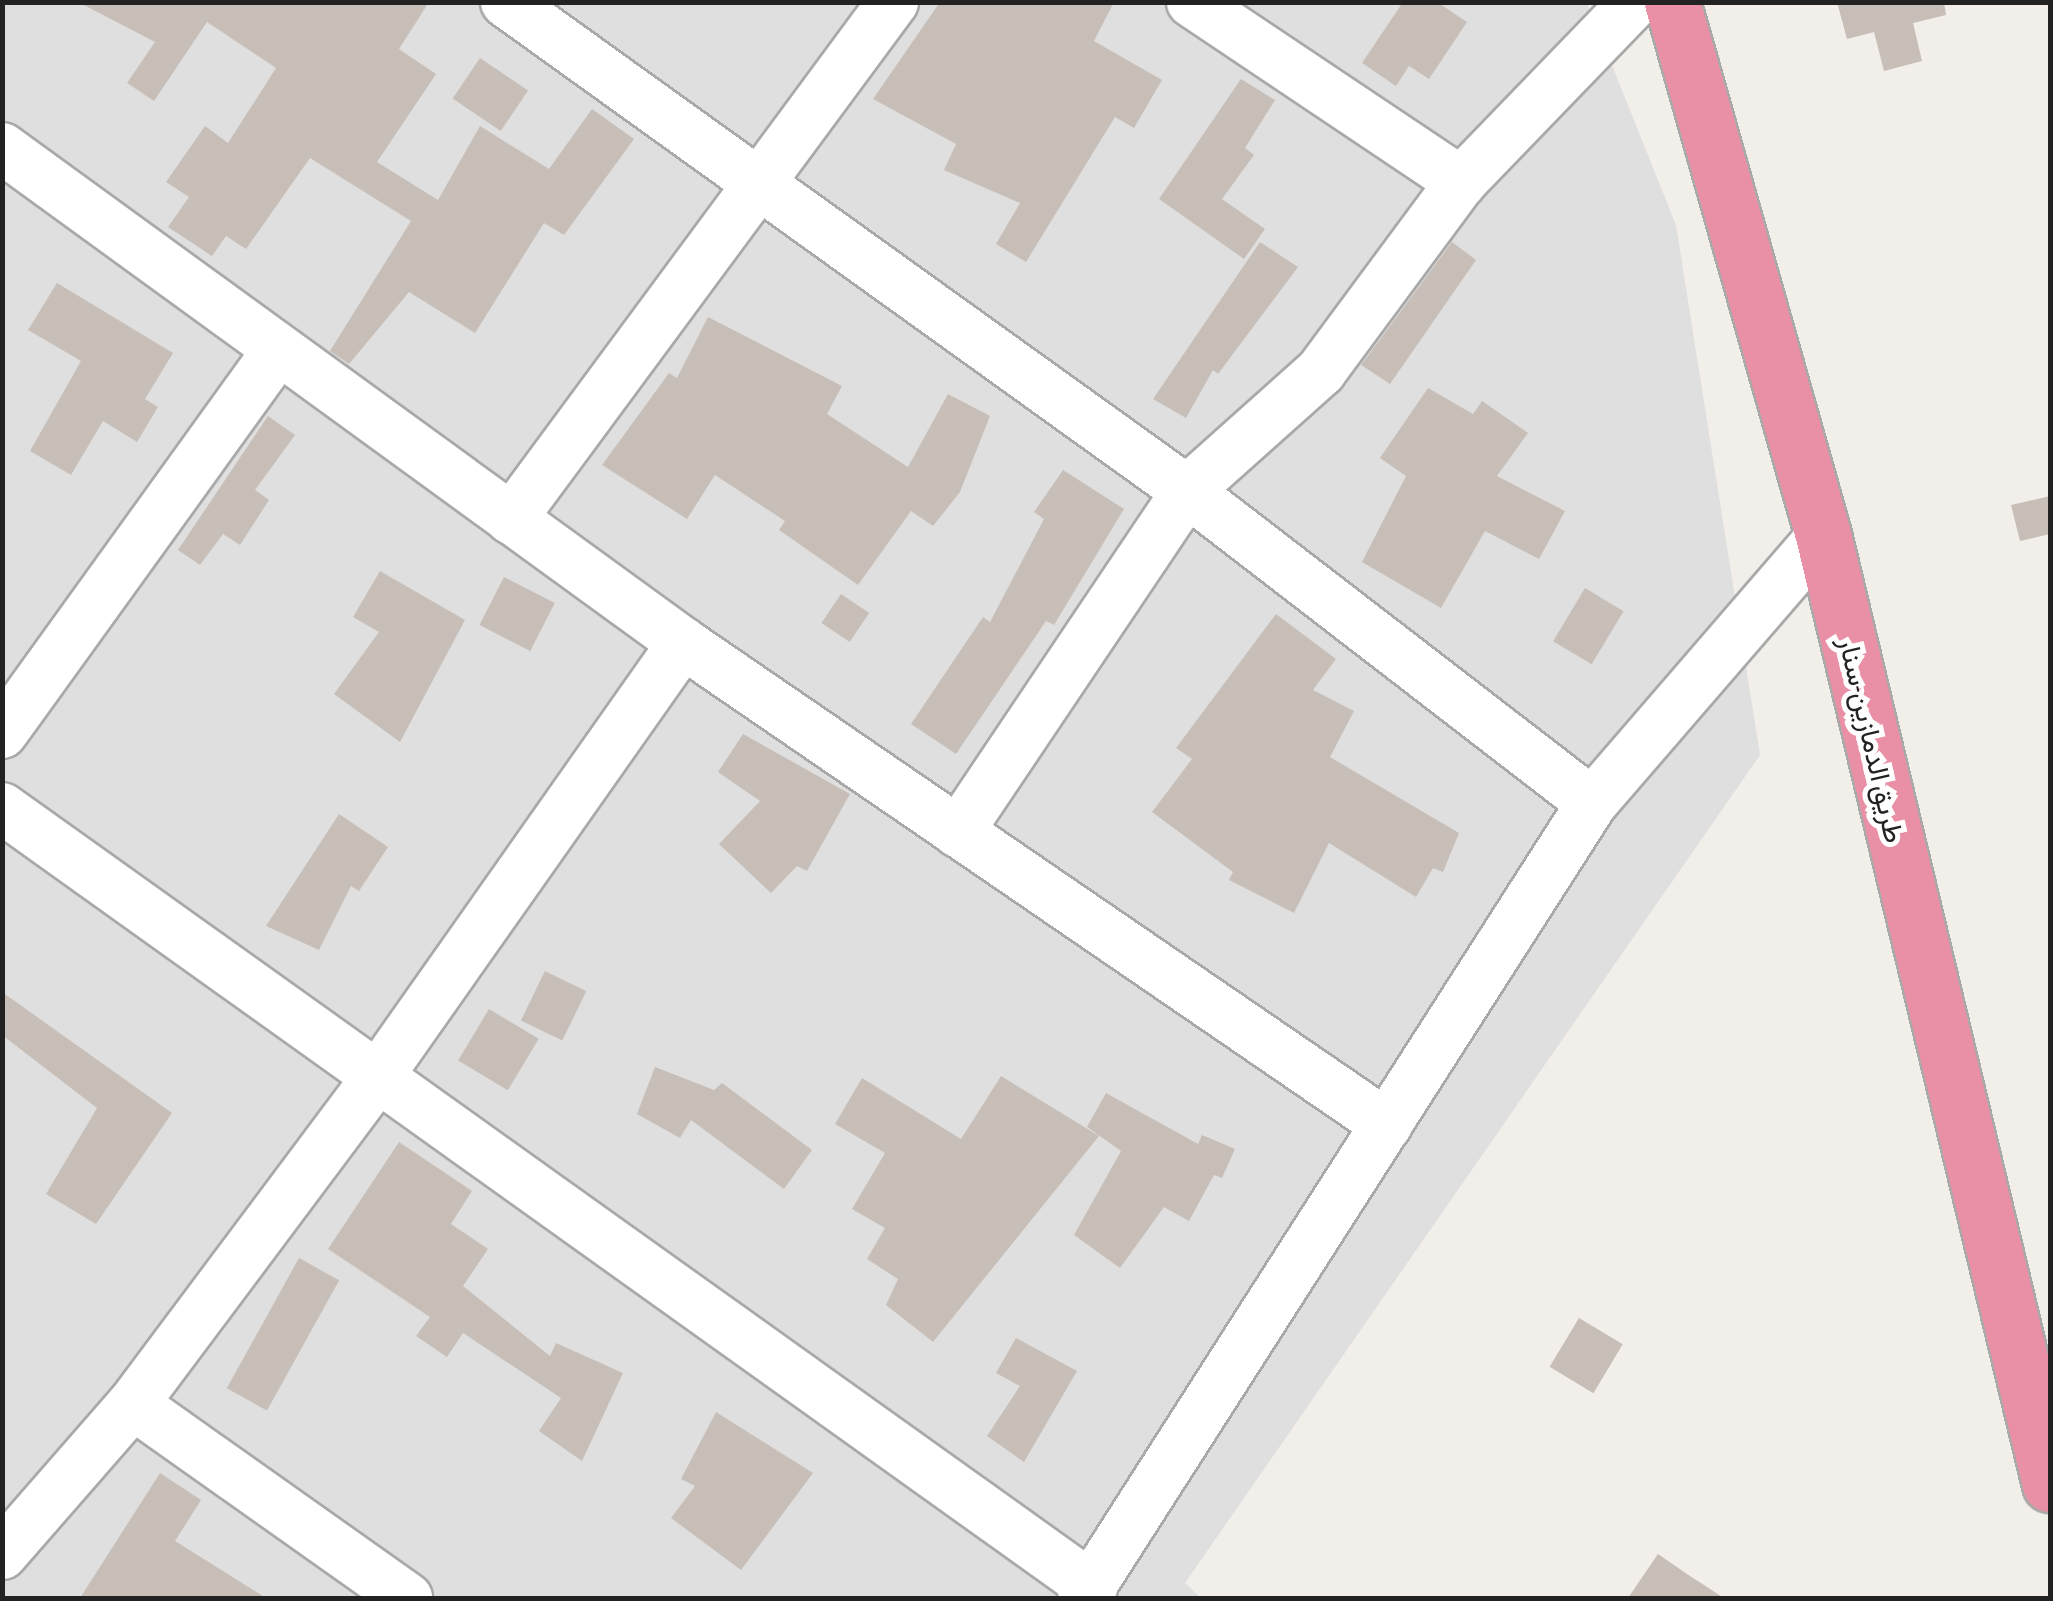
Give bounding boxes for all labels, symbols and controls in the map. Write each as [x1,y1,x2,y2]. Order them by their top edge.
street label: طريق الدمازين-سنار [1832,634,1912,846]

